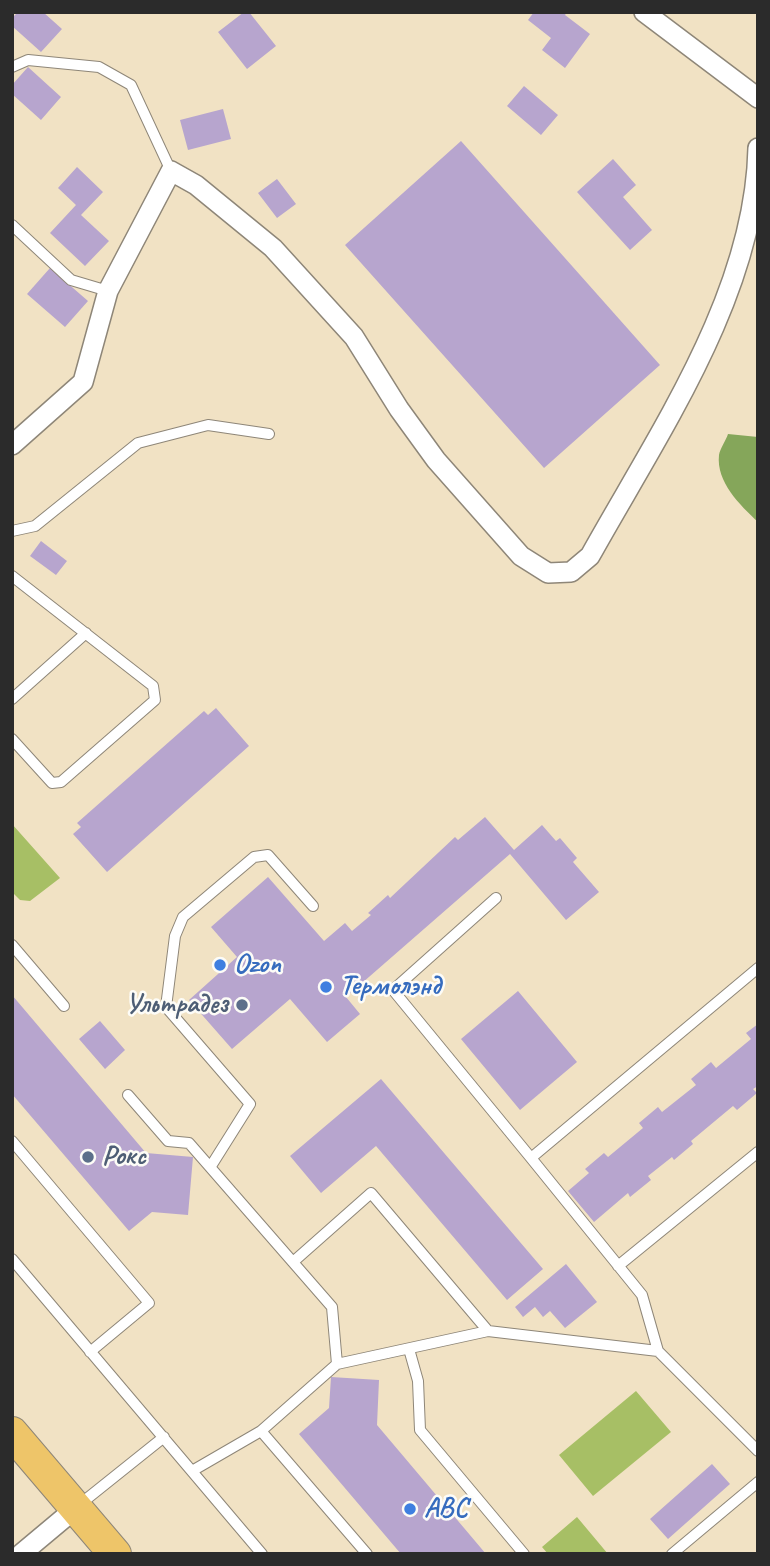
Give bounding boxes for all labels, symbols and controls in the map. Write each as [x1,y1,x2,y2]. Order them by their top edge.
place label: Ozon [234,948,281,982]
marker: Ozon [212,957,228,973]
place label: Термолэнд [340,970,441,1004]
marker: Термолэнд [318,979,334,995]
place label: Ультрадез [125,988,228,1022]
marker: Ультрадез [234,997,250,1013]
place label: Рокс [102,1140,146,1174]
marker: Рокс [80,1149,96,1165]
place label: АВС [424,1492,468,1526]
marker: АВС [402,1501,418,1517]

